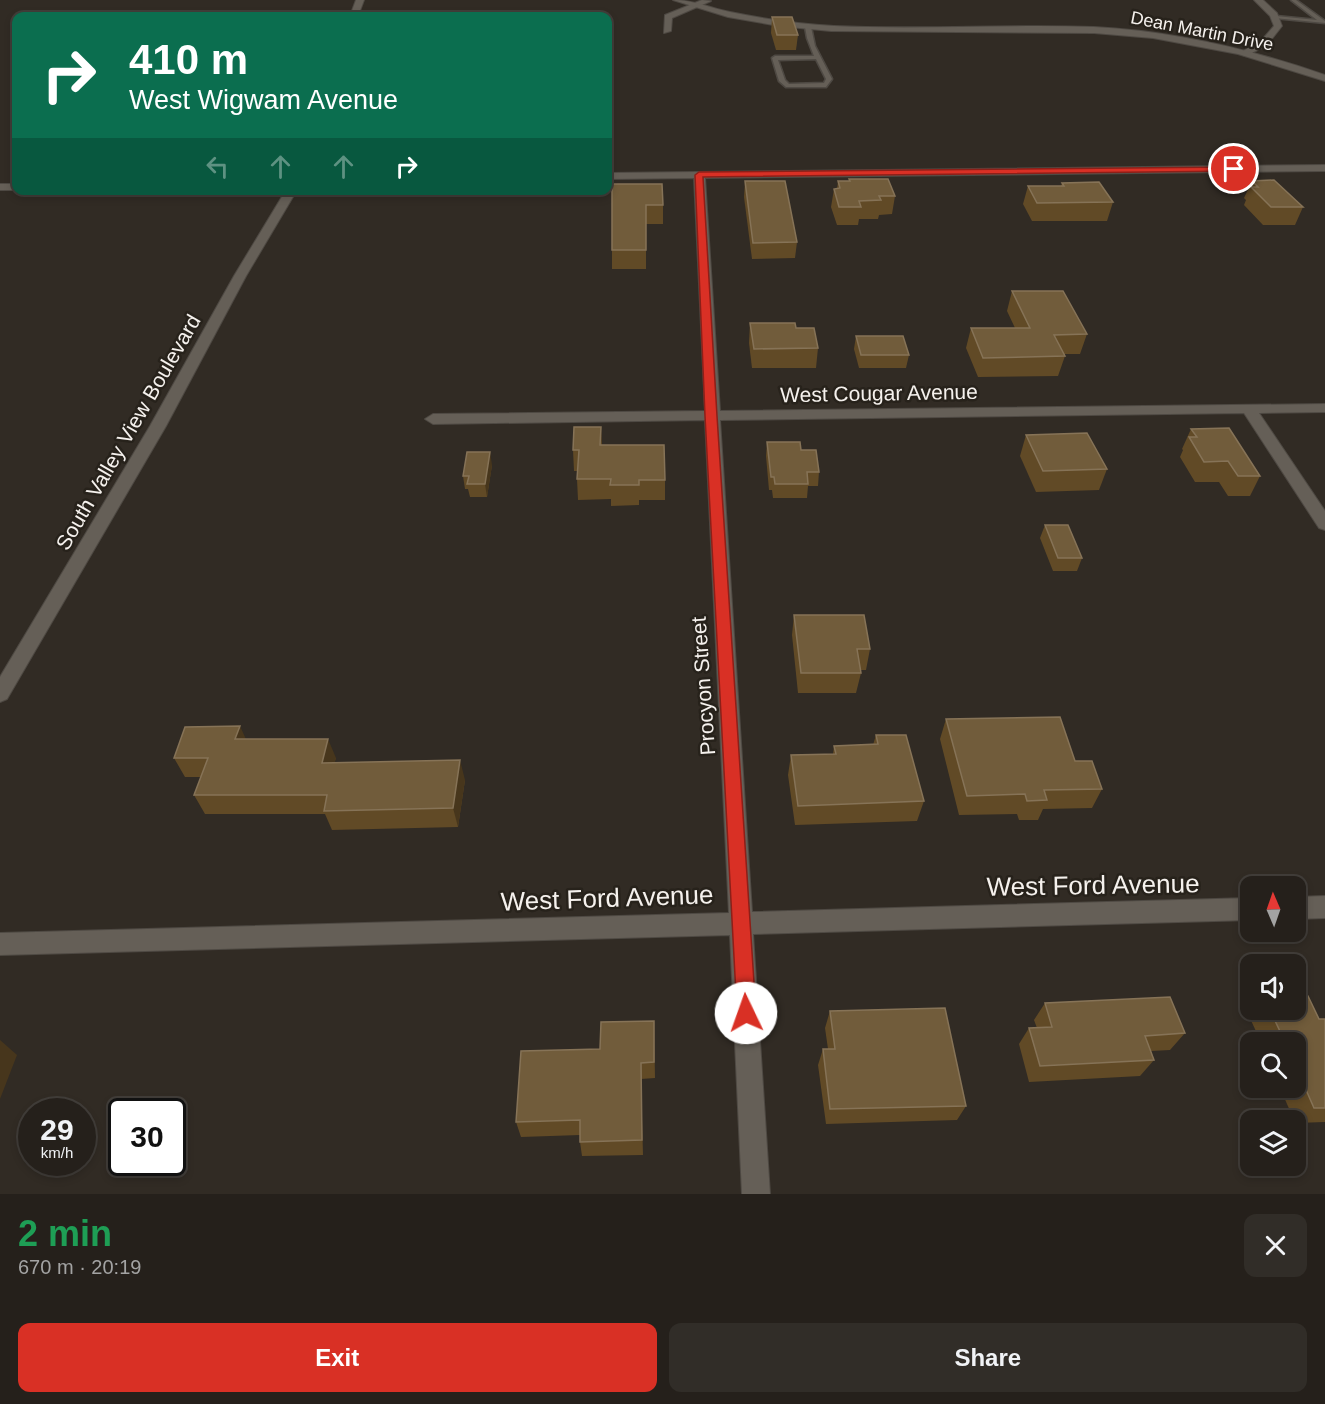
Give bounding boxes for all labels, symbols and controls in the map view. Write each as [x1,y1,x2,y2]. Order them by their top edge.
street label: Dean Martin Drive [1129,7,1275,55]
icon: right [30,36,108,114]
text: 410 m [129,36,248,83]
text: West Wigwam Avenue [129,85,398,115]
pin [1208,143,1259,194]
icon: left [201,150,234,183]
icon: ahead [264,150,297,183]
icon: ahead [327,150,360,183]
icon: right [390,150,423,183]
icon: arrive [1217,152,1250,185]
street label: South Valley View Boulevard [51,310,205,554]
street label: West Cougar Avenue [780,380,978,406]
street label: Procyon Street [687,616,719,756]
street label: West Ford Avenue [986,868,1200,902]
north arrow [1240,876,1306,942]
map controls [1240,876,1306,1176]
street label: West Ford Avenue [500,879,714,917]
button: sound [1240,954,1306,1020]
position arrow [714,981,778,1045]
button: search [1240,1032,1306,1098]
speed limit sign: 30 [108,1098,186,1176]
button: layers [1240,1110,1306,1176]
text: 29 [40,1113,74,1146]
text: km/h [41,1144,73,1161]
text: 2 min [18,1213,112,1254]
button: close [1244,1214,1307,1277]
text: 670 m · 20:19 [18,1256,141,1278]
button: Exit [18,1323,657,1392]
button: Share [669,1323,1307,1392]

